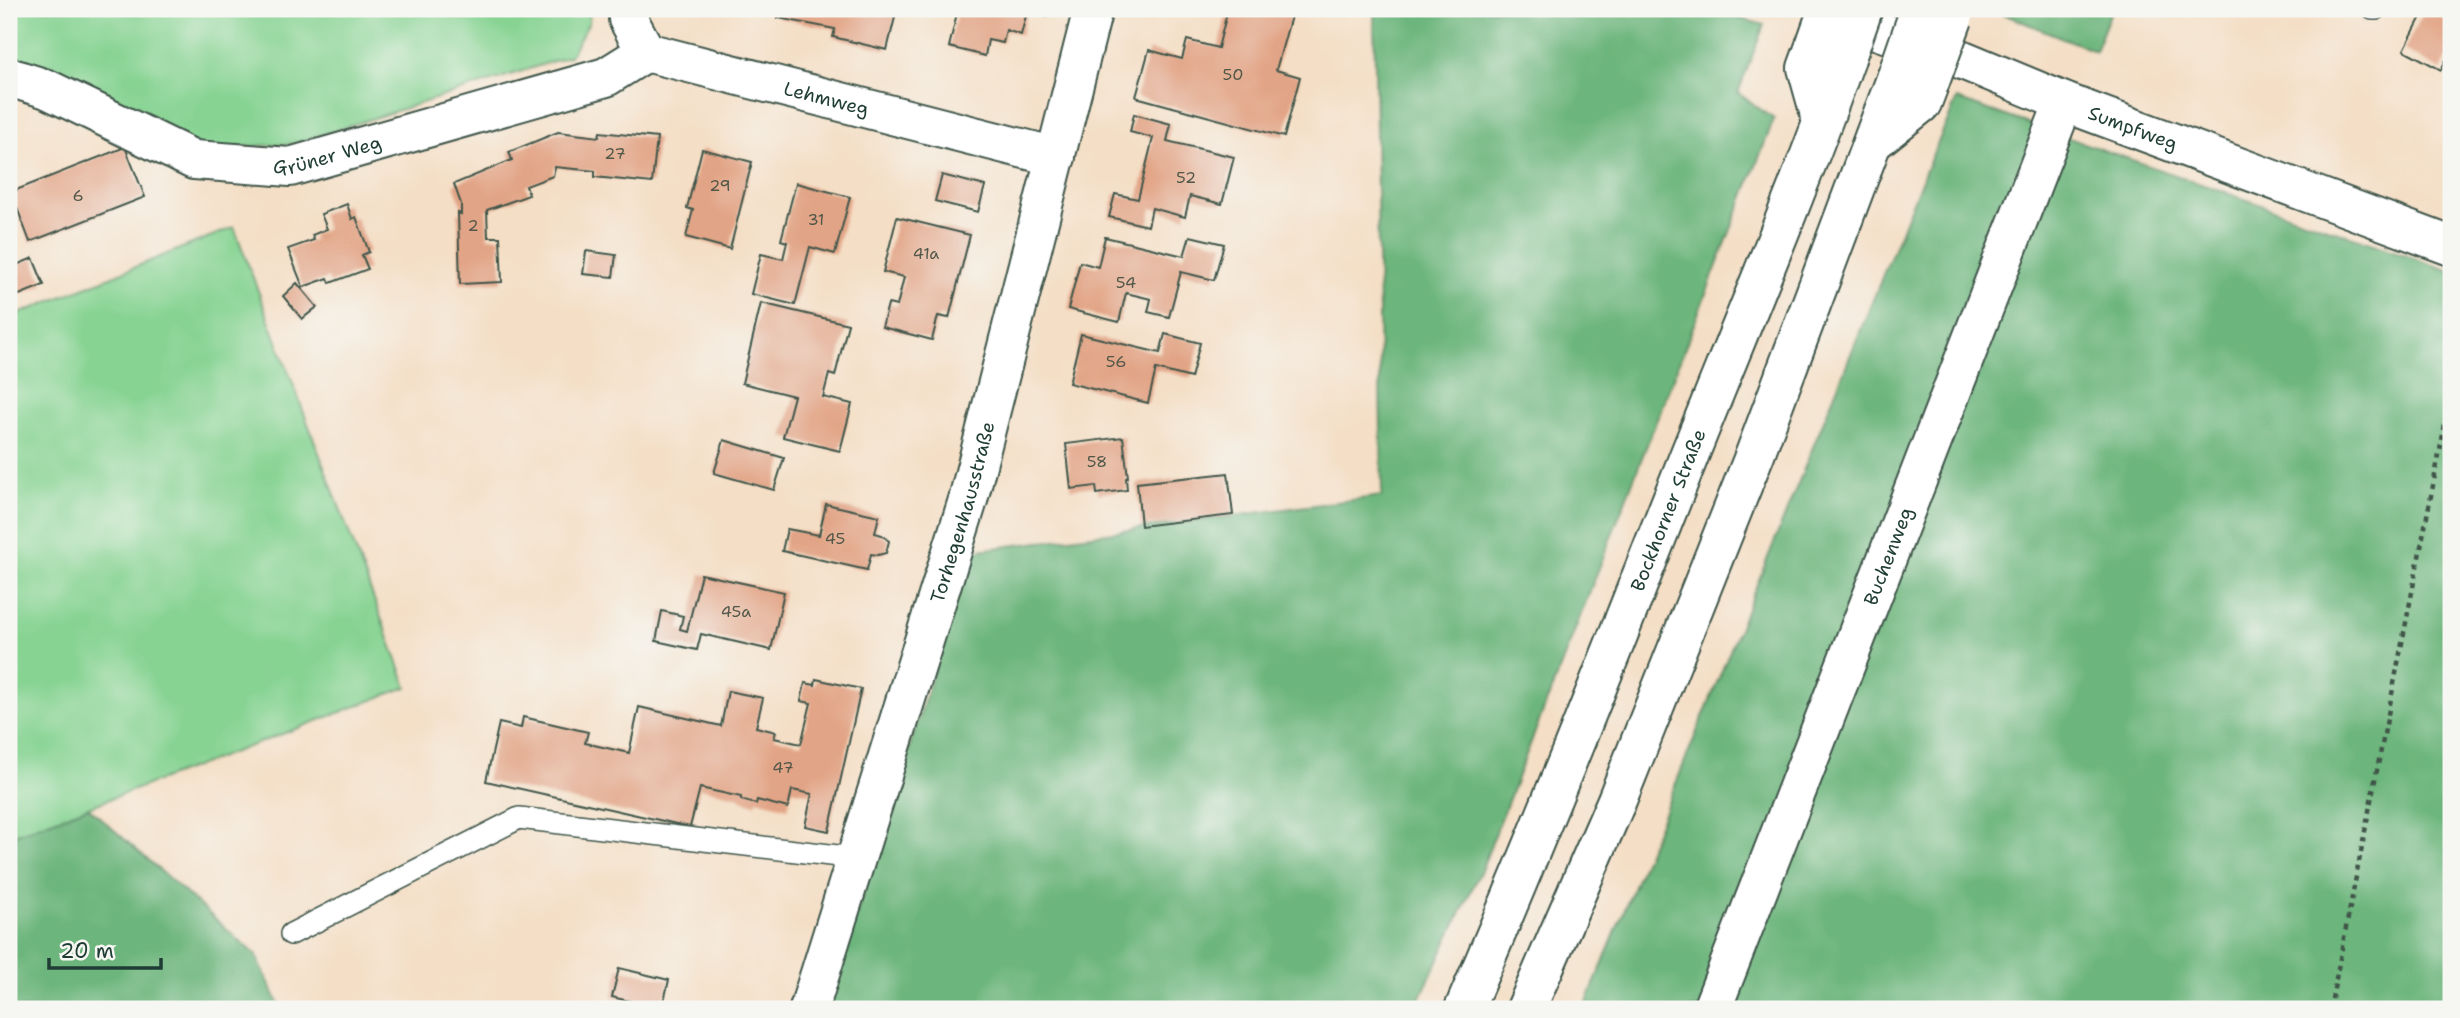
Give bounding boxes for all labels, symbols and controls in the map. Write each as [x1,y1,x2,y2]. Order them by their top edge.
house number: 50 [1223,64,1243,85]
street label: Lehmweg [781,75,872,121]
street label: Sumpfweg [2085,100,2181,156]
street label: Grüner Weg [272,129,384,180]
house number: 27 [604,143,626,164]
house number: 52 [1176,167,1196,188]
house number: 29 [709,175,731,196]
house number: 6 [72,185,84,206]
house number: 31 [807,209,825,230]
house number: 2 [467,215,479,236]
house number: 41a [913,243,939,264]
house number: 54 [1116,272,1136,293]
house number: 56 [1106,351,1126,372]
street label: Torhegenhausstraße [924,419,1000,606]
street label: Bockhorner Straße [1624,425,1711,595]
house number: 58 [1087,451,1107,472]
street label: Buchenweg [1857,503,1918,609]
house number: 45 [825,528,845,549]
house number: 45a [721,601,751,622]
house number: 47 [772,757,794,778]
scale bar [49,927,161,971]
text: 20 m [60,937,114,965]

